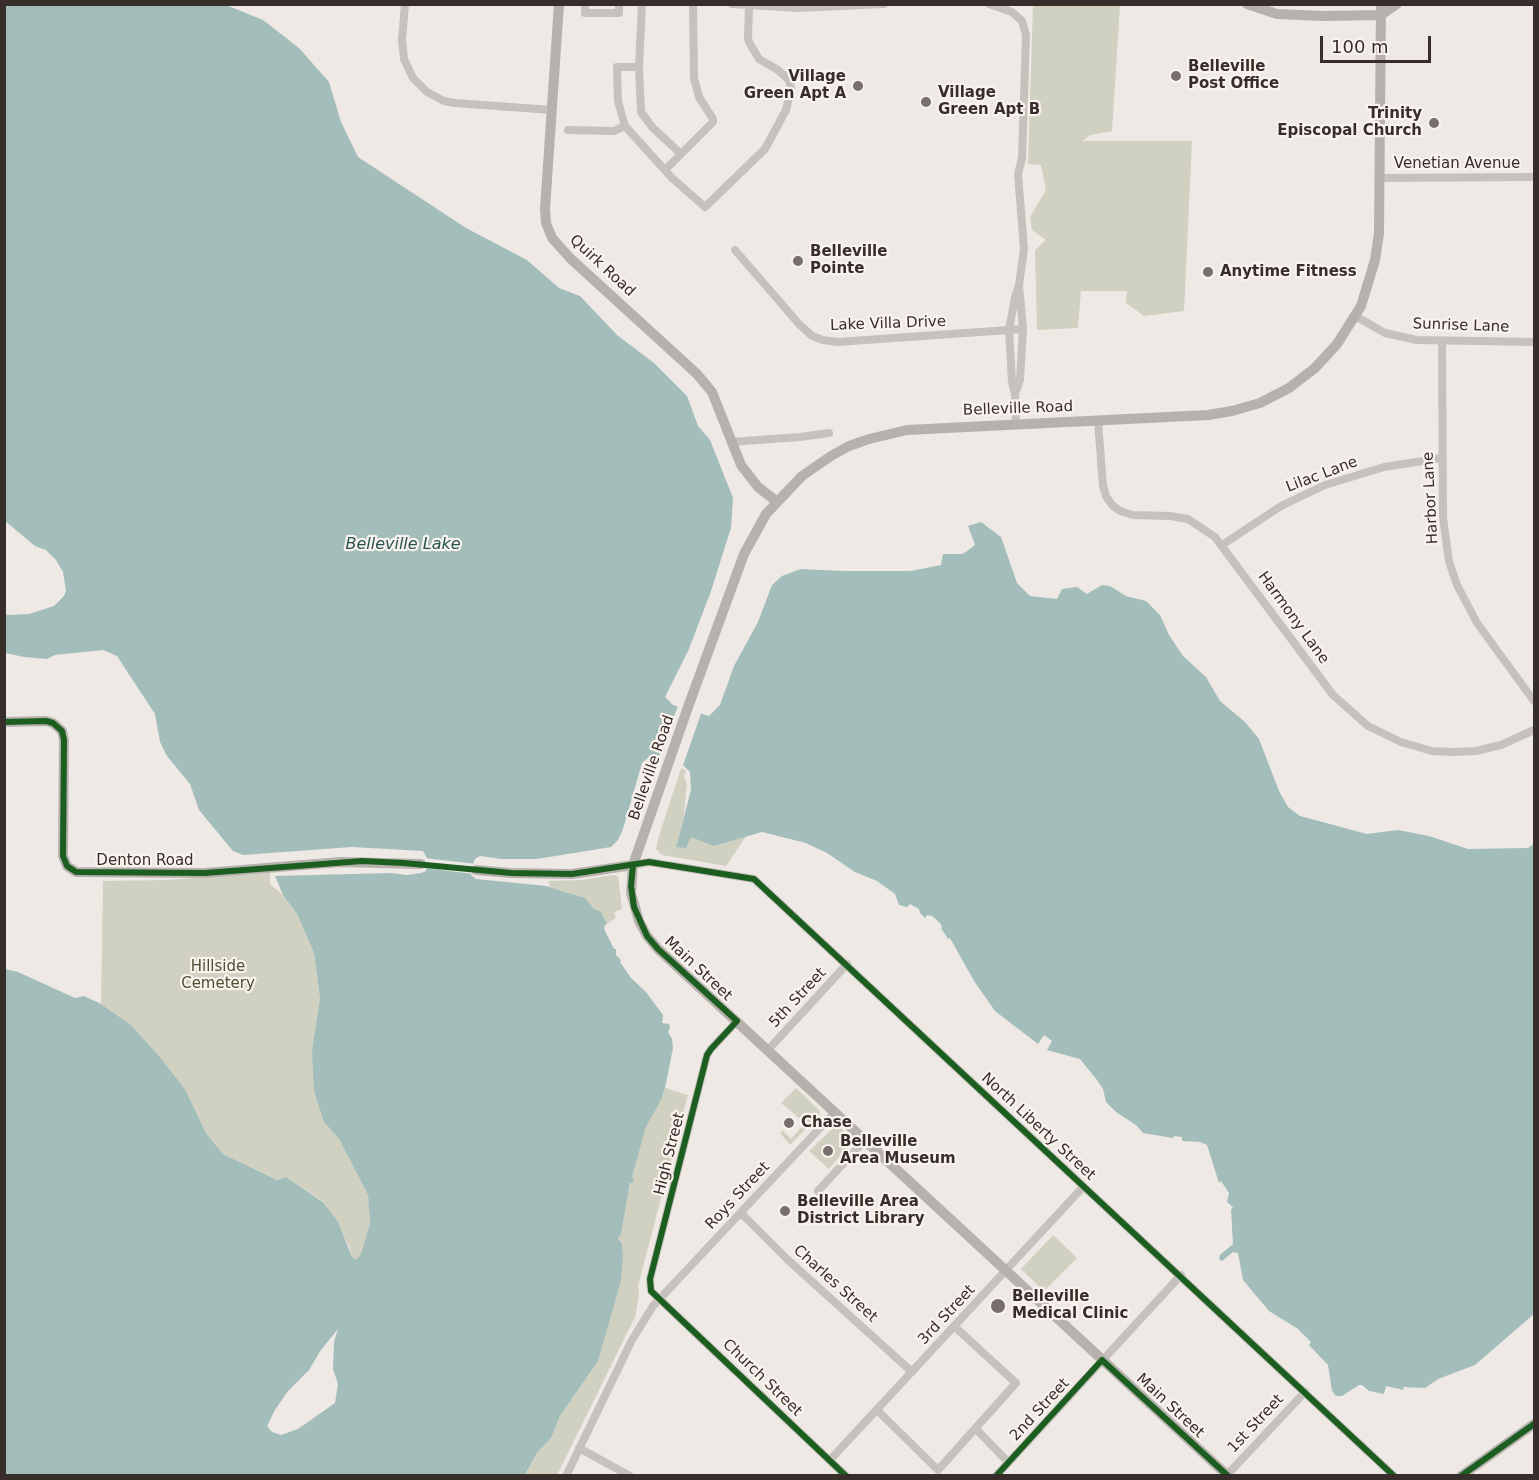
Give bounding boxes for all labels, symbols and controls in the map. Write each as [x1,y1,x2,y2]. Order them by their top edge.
scale bar [1323,24,1434,62]
text: 100 m [1331,36,1389,57]
place label: Belleville Post Office [1188,58,1279,93]
place label: Village Green Apt A [744,68,846,103]
marker: Belleville Post Office [1169,69,1183,83]
marker: Village Green Apt A [851,79,865,93]
place label: Village Green Apt B [938,84,1040,119]
marker: Village Green Apt B [919,95,933,109]
place label: Trinity Episcopal Church [1277,105,1422,140]
marker: Trinity Episcopal Church [1427,116,1441,130]
street label: Venetian Avenue [1394,155,1520,173]
street label: Quirk Road [566,231,638,301]
place label: Belleville Pointe [810,243,887,278]
marker: Belleville Pointe [791,254,805,268]
place label: Anytime Fitness [1220,263,1357,281]
marker: Anytime Fitness [1201,265,1215,279]
street label: Lake Villa Drive [830,313,946,335]
street label: Sunrise Lane [1412,315,1510,337]
street label: Belleville Road [963,398,1073,420]
street label: Harbor Lane [1420,451,1442,545]
street label: Lilac Lane [1284,453,1360,497]
water label: Belleville Lake [345,535,461,555]
street label: Harmony Lane [1254,568,1332,668]
street label: Belleville Road [626,713,678,823]
street label: Denton Road [96,852,194,870]
street label: Main Street [660,933,736,1005]
park label: Hillside Cemetery [181,958,255,993]
street label: 5th Street [766,964,830,1032]
street label: North Liberty Street [977,1070,1099,1184]
street label: High Street [651,1111,689,1197]
place label: Chase [801,1114,852,1132]
marker: Chase [782,1116,796,1130]
place label: Belleville Area Museum [840,1133,956,1168]
marker: Belleville Area Museum [821,1144,835,1158]
street label: Roys Street [702,1158,774,1234]
place label: Belleville Area District Library [797,1193,925,1228]
marker: Belleville Area District Library [778,1204,792,1218]
street label: Charles Street [789,1242,881,1326]
street label: 3rd Street [915,1281,979,1349]
place label: Belleville Medical Clinic [1012,1288,1128,1323]
marker: Belleville Medical Clinic [989,1297,1007,1315]
street label: Church Street [719,1336,805,1420]
street label: Main Street [1132,1370,1208,1442]
street label: 2nd Street [1007,1375,1073,1445]
street label: 1st Street [1224,1391,1288,1457]

